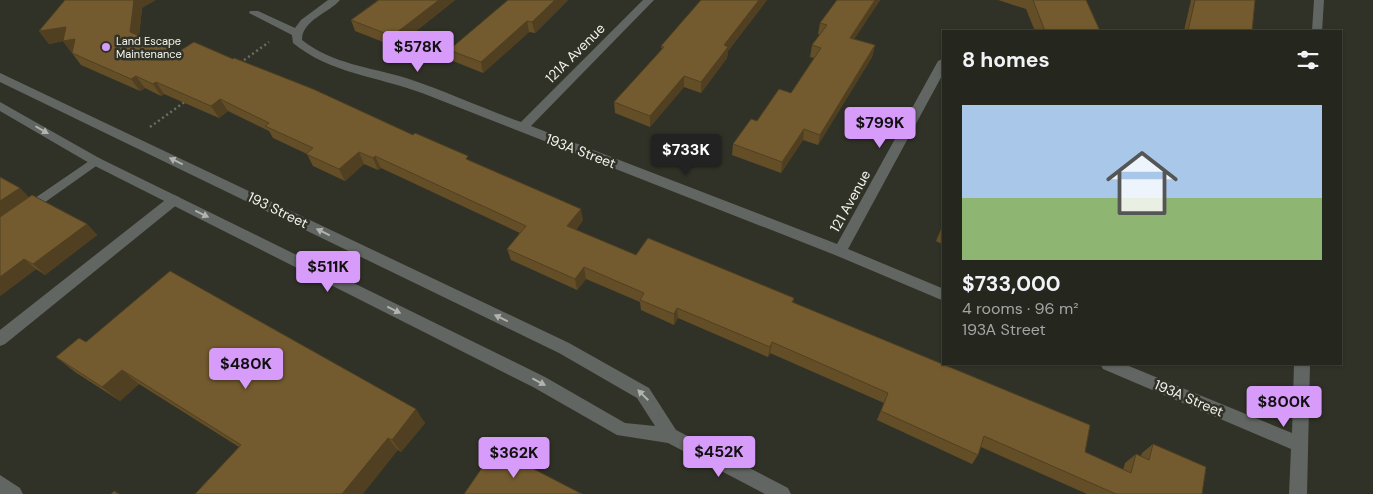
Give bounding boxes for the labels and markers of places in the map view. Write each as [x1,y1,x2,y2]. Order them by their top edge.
pin: $578K [383,30,453,73]
place label: Land Escape Maintenance [116,34,182,61]
marker: Land Escape Maintenance [100,41,112,53]
pin: $799K [845,106,915,149]
pin: $733K [651,134,721,176]
pin: $511K [293,250,363,293]
pin: $480K [211,348,281,390]
pin: $800K [1249,386,1319,428]
pin: $362K [479,436,549,479]
pin: $452K [684,436,754,478]

